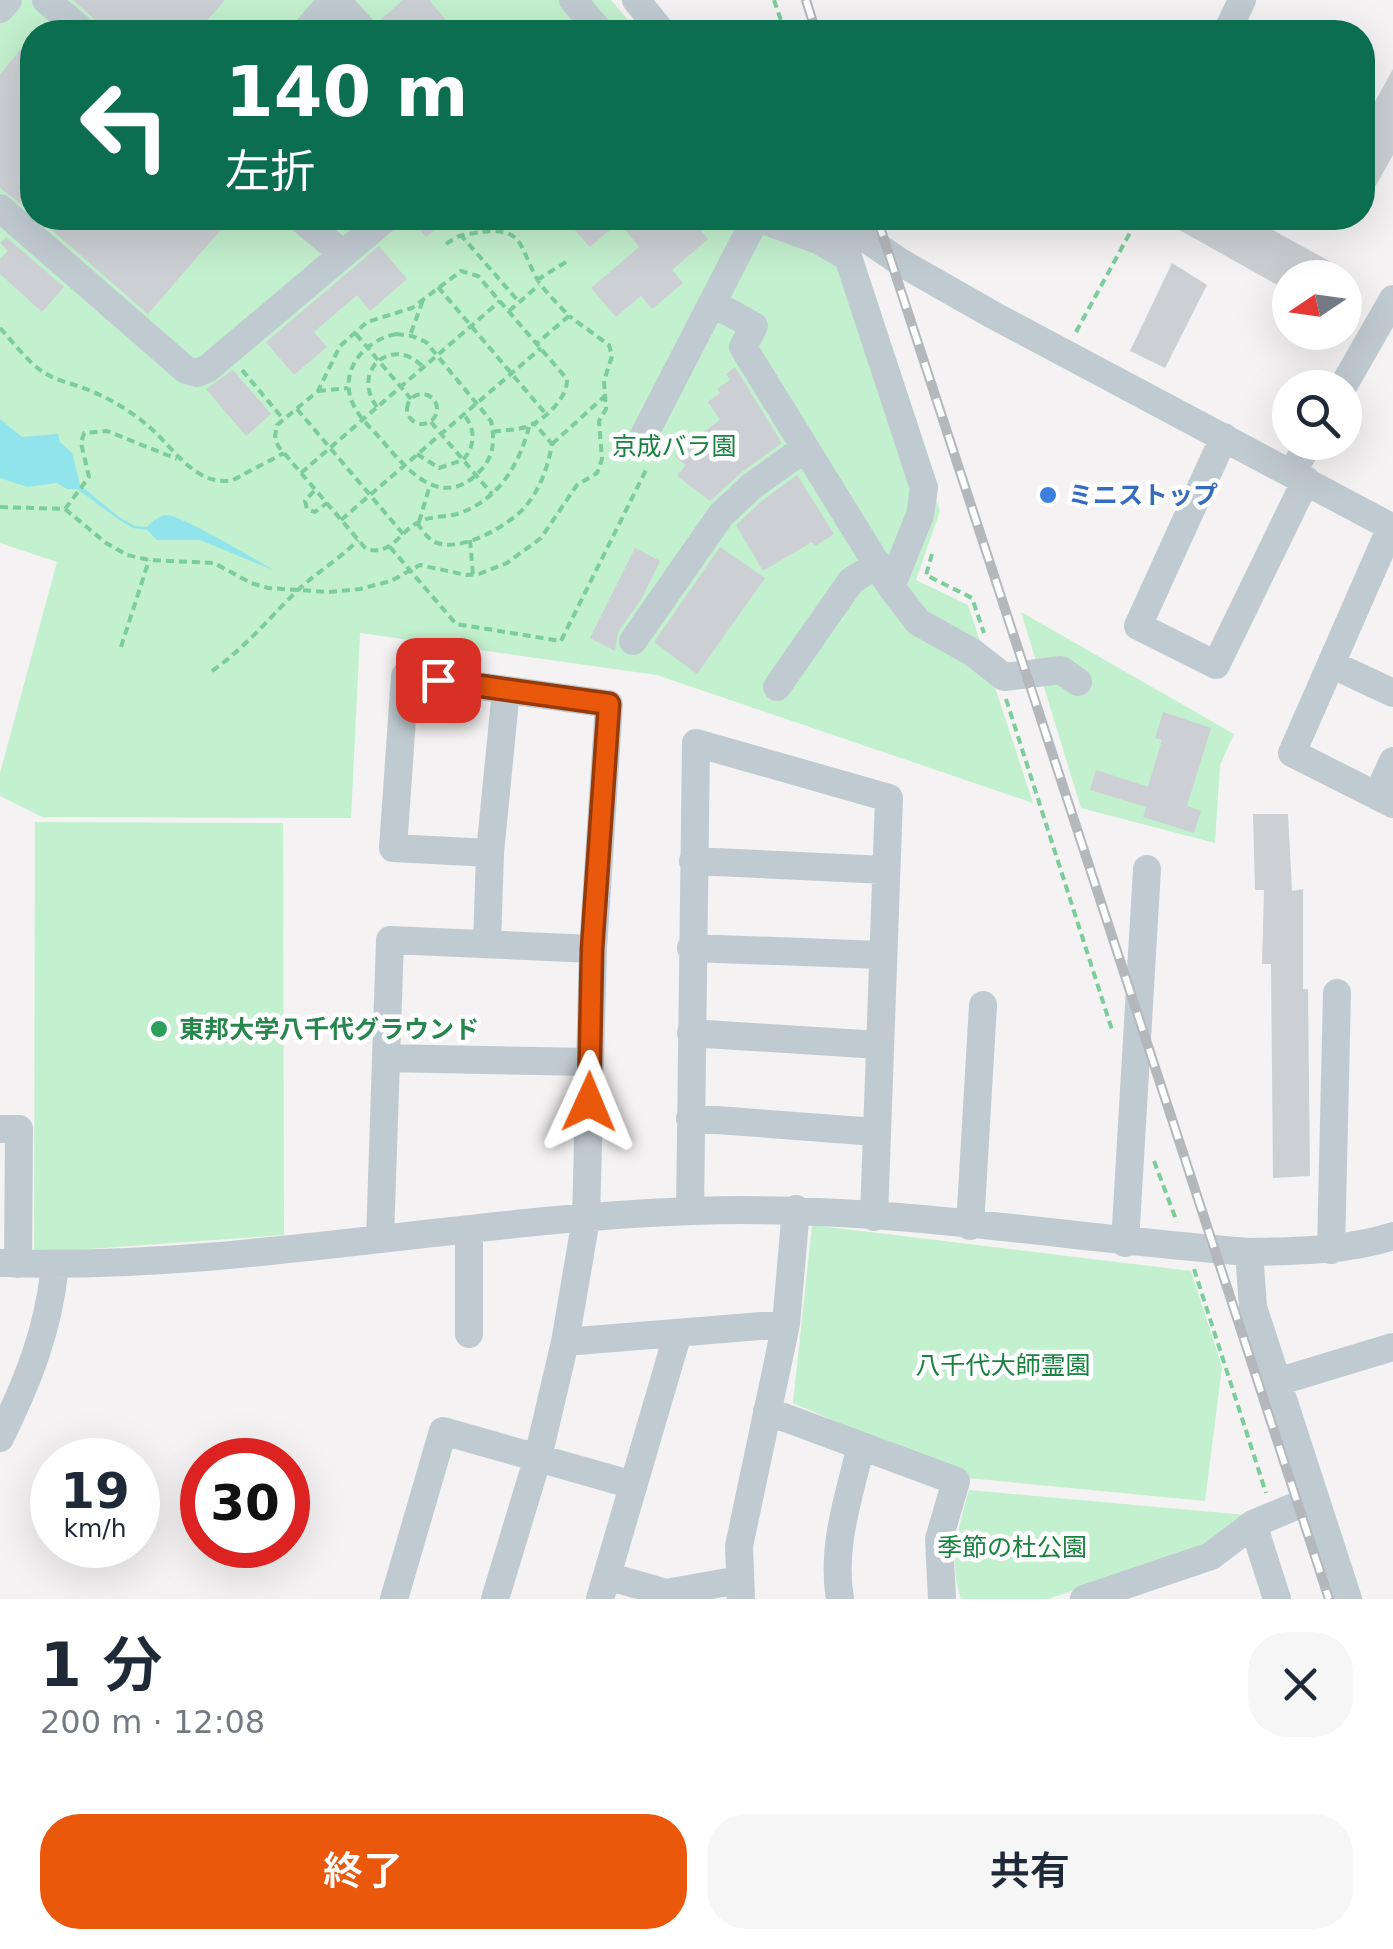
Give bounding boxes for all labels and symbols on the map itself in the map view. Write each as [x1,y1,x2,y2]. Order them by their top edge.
north arrow [1272,260,1362,350]
park label: 京成バラ園 [611,432,737,461]
place label: ミニストップ [1068,481,1218,510]
marker: ミニストップ [1037,484,1059,506]
pin [396,638,481,723]
place label: 東邦大学八千代グラウンド [179,1015,479,1044]
marker: 東邦大学八千代グラウンド [148,1018,170,1040]
position arrow [537,1050,641,1154]
park label: 八千代大師霊園 [915,1351,1091,1380]
speed limit sign: 30 [180,1438,310,1568]
park label: 季節の杜公園 [937,1533,1087,1562]

